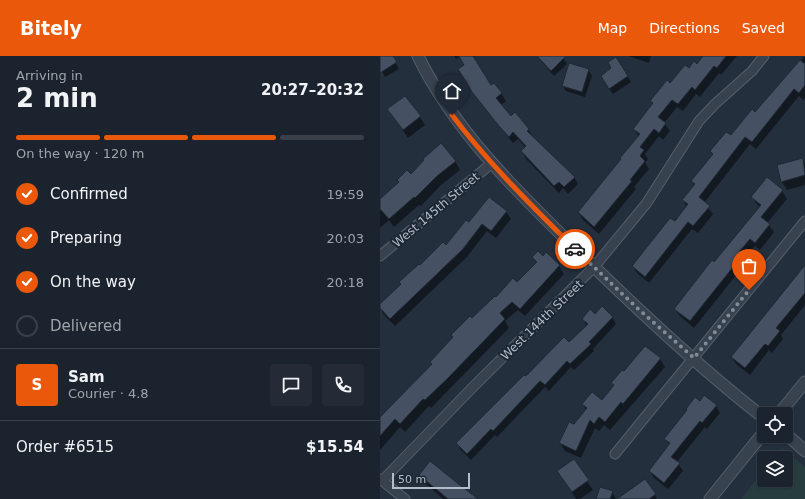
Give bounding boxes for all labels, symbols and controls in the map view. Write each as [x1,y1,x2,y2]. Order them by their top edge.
text: Bitely [20,17,82,39]
text: Map [598,20,627,36]
text: Directions [649,20,720,36]
text: Saved [742,20,785,36]
text: Arriving in [16,68,83,83]
pin [435,74,469,115]
icon: home [441,80,463,102]
text: 20:27–20:32 [261,81,364,99]
text: 2 min [16,83,98,113]
text: On the way · 120 m [16,146,144,161]
street label: West 145th Street [390,169,482,250]
icon: check [16,183,38,205]
text: Confirmed [50,185,128,203]
text: 19:59 [327,187,364,202]
icon: check [16,227,38,249]
text: Preparing [50,229,122,247]
courier [555,229,595,269]
text: 20:03 [327,231,364,246]
icon: car [564,238,586,260]
pin [732,249,766,290]
icon: bag [738,255,760,277]
icon: check [16,271,38,293]
text: On the way [50,273,136,291]
text: 20:18 [327,275,364,290]
street label: West 144th Street [498,277,586,363]
text: Delivered [50,317,122,335]
button: chat [270,364,312,406]
button: phone [322,364,364,406]
text: Sam [68,368,105,386]
text: S [32,376,42,394]
text: Courier · 4.8 [68,386,149,401]
map controls [757,407,793,487]
button: locate [757,407,793,443]
text: Order #6515 [16,438,114,456]
text: $15.54 [306,438,364,456]
button: layers [757,451,793,487]
scale bar [392,471,470,490]
text: 50 m [398,473,426,486]

